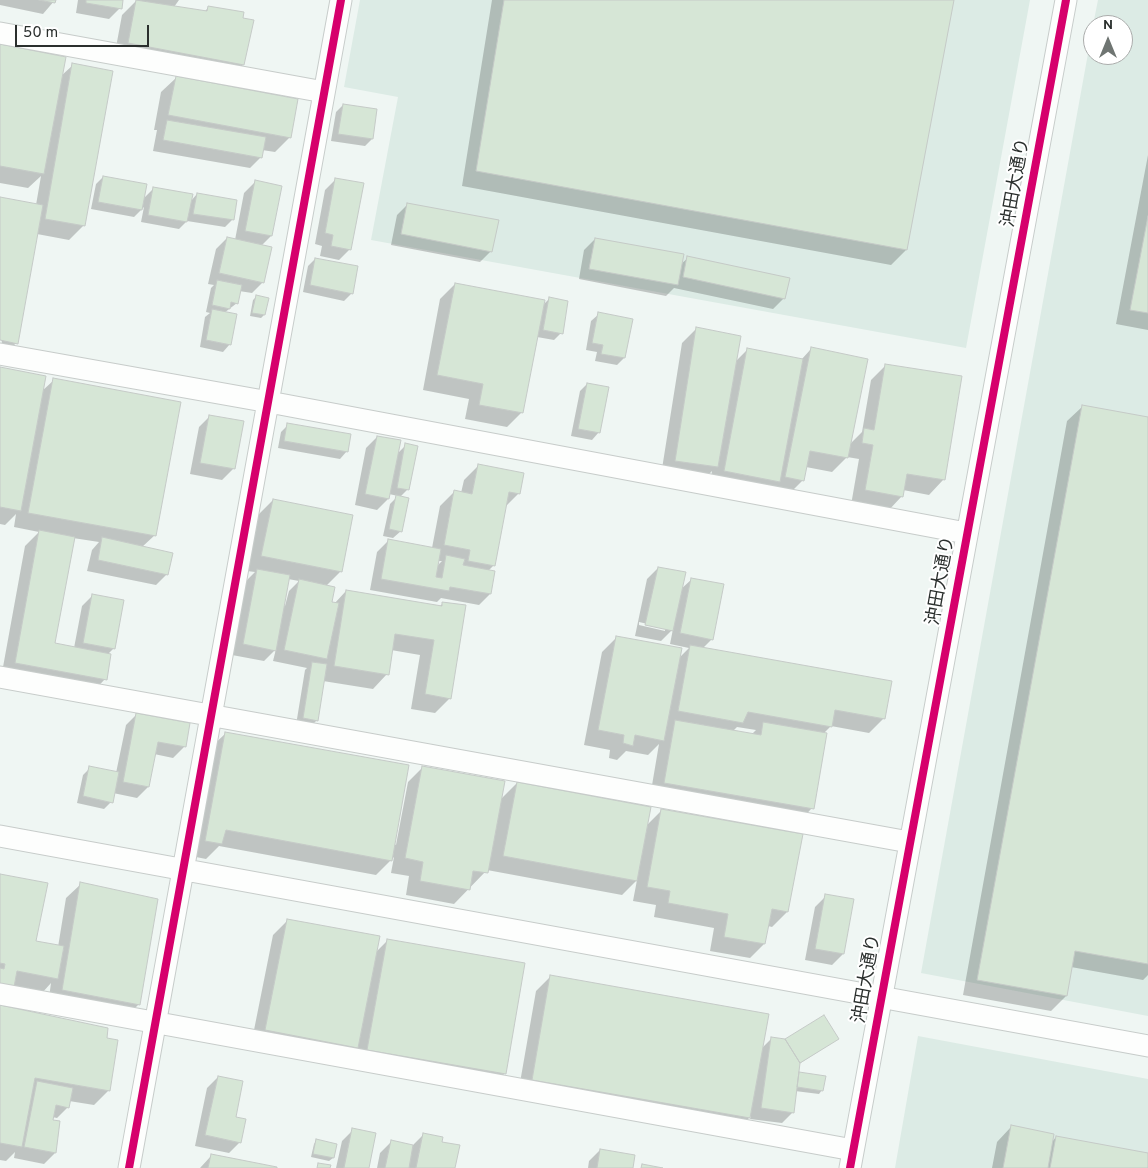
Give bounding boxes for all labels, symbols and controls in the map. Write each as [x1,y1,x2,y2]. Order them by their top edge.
scale bar [18,15,151,47]
north arrow [1083,15,1133,65]
text: N [1103,17,1113,34]
text: 50 m [23,24,58,43]
street label: 沖田大通り [999,137,1035,229]
street label: 沖田大通り [924,535,960,627]
street label: 沖田大通り [850,933,886,1025]

